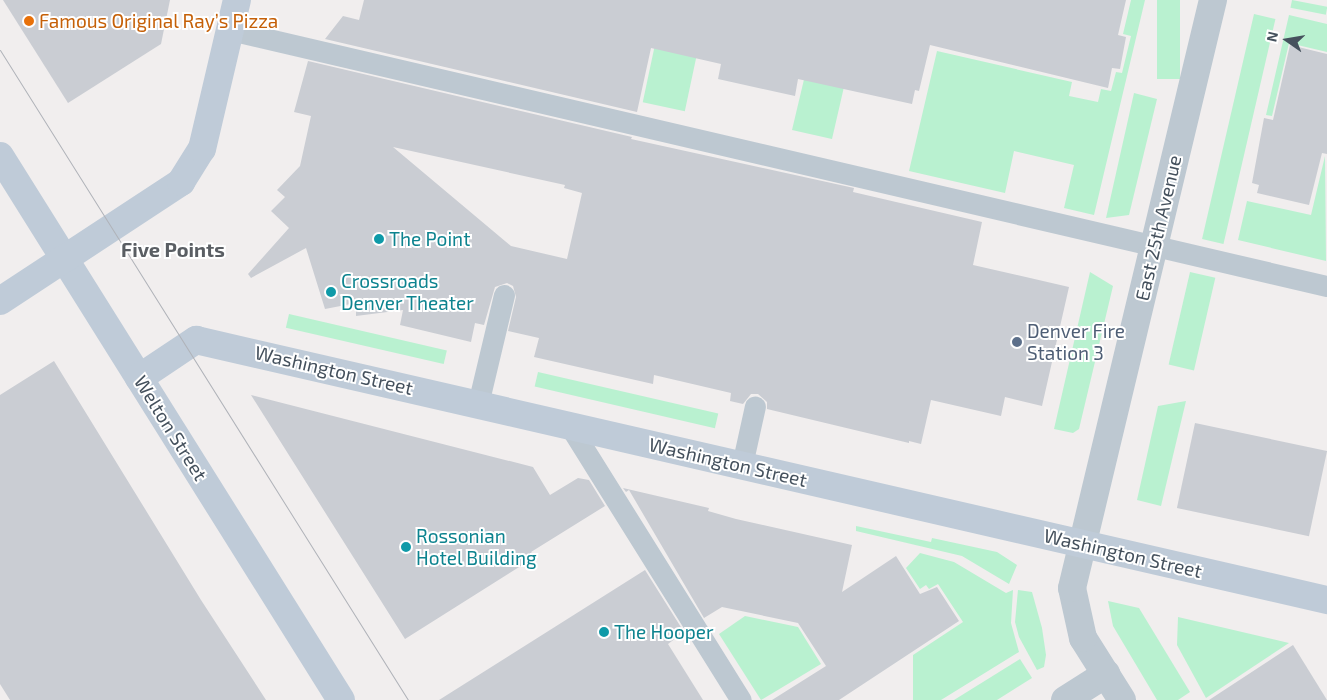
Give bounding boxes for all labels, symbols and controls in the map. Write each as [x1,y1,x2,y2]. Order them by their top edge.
place label: Famous Original Ray’s Pizza [39,10,279,32]
marker: Famous Original Ray’s Pizza [23,15,35,27]
north arrow [1262,15,1312,65]
text: N [1262,30,1281,43]
street label: East 25th Avenue [1130,153,1186,303]
place label: The Point [389,228,470,250]
marker: The Point [373,233,385,245]
district label: Five Points [121,237,225,261]
place label: Crossroads Denver Theater [341,270,475,314]
marker: Crossroads Denver Theater [325,286,337,298]
place label: Denver Fire Station 3 [1027,320,1125,364]
marker: Denver Fire Station 3 [1011,336,1023,348]
street label: Washington Street [253,341,415,399]
street label: Welton Street [130,371,212,485]
street label: Washington Street [647,433,809,491]
street label: Washington Street [1042,524,1204,582]
place label: Rossonian Hotel Building [416,525,537,569]
marker: Rossonian Hotel Building [400,541,412,553]
place label: The Hooper [614,621,714,643]
marker: The Hooper [598,626,610,638]

